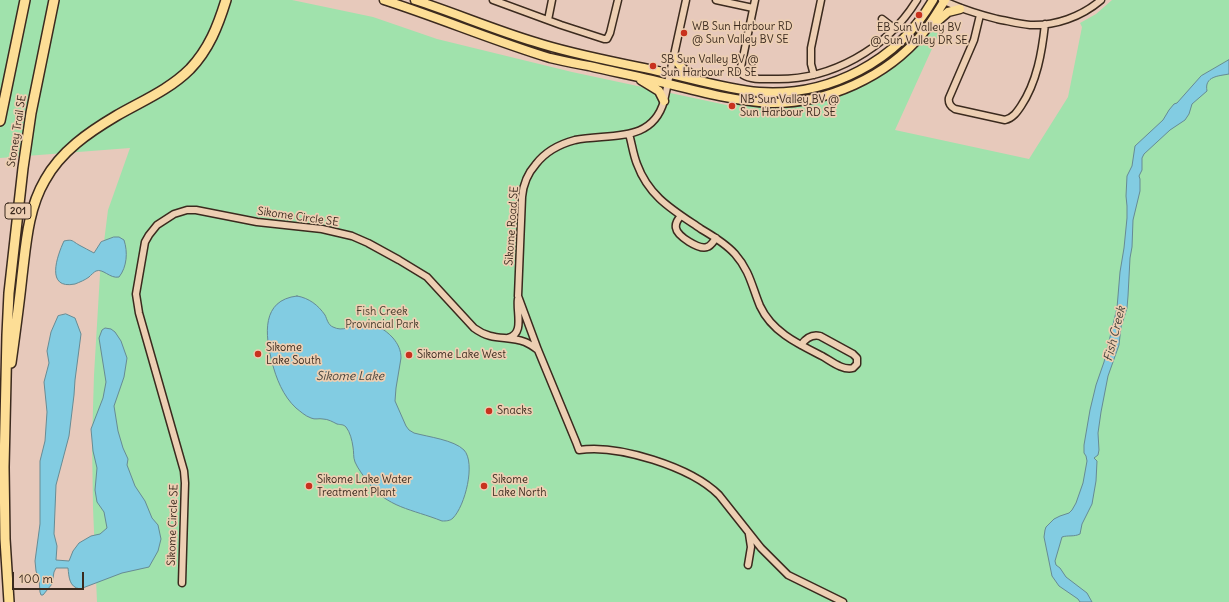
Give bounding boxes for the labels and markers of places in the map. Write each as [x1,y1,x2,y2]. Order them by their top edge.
marker: EB Sun Valley BV @ Sun Valley DR SE [914,10,924,20]
place label: WB Sun Harbour RD @ Sun Valley BV SE [692,20,793,46]
place label: EB Sun Valley BV @ Sun Valley DR SE [870,21,968,47]
marker: WB Sun Harbour RD @ Sun Valley BV SE [679,28,689,38]
place label: SB Sun Valley BV @ Sun Harbour RD SE [661,53,759,79]
marker: SB Sun Valley BV @ Sun Harbour RD SE [648,61,658,71]
place label: NB Sun Valley BV @ Sun Harbour RD SE [740,93,839,119]
marker: NB Sun Valley BV @ Sun Harbour RD SE [727,101,737,111]
place label: Sikome Lake South [266,341,321,367]
place label: Sikome Lake West [417,348,506,362]
marker: Sikome Lake South [253,349,263,359]
marker: Sikome Lake West [404,350,414,360]
place label: Snacks [497,404,532,418]
marker: Snacks [484,406,494,416]
place label: Sikome Lake Water Treatment Plant [317,473,412,499]
place label: Sikome Lake North [492,473,546,499]
marker: Sikome Lake Water Treatment Plant [304,481,314,491]
marker: Sikome Lake North [479,481,489,491]

